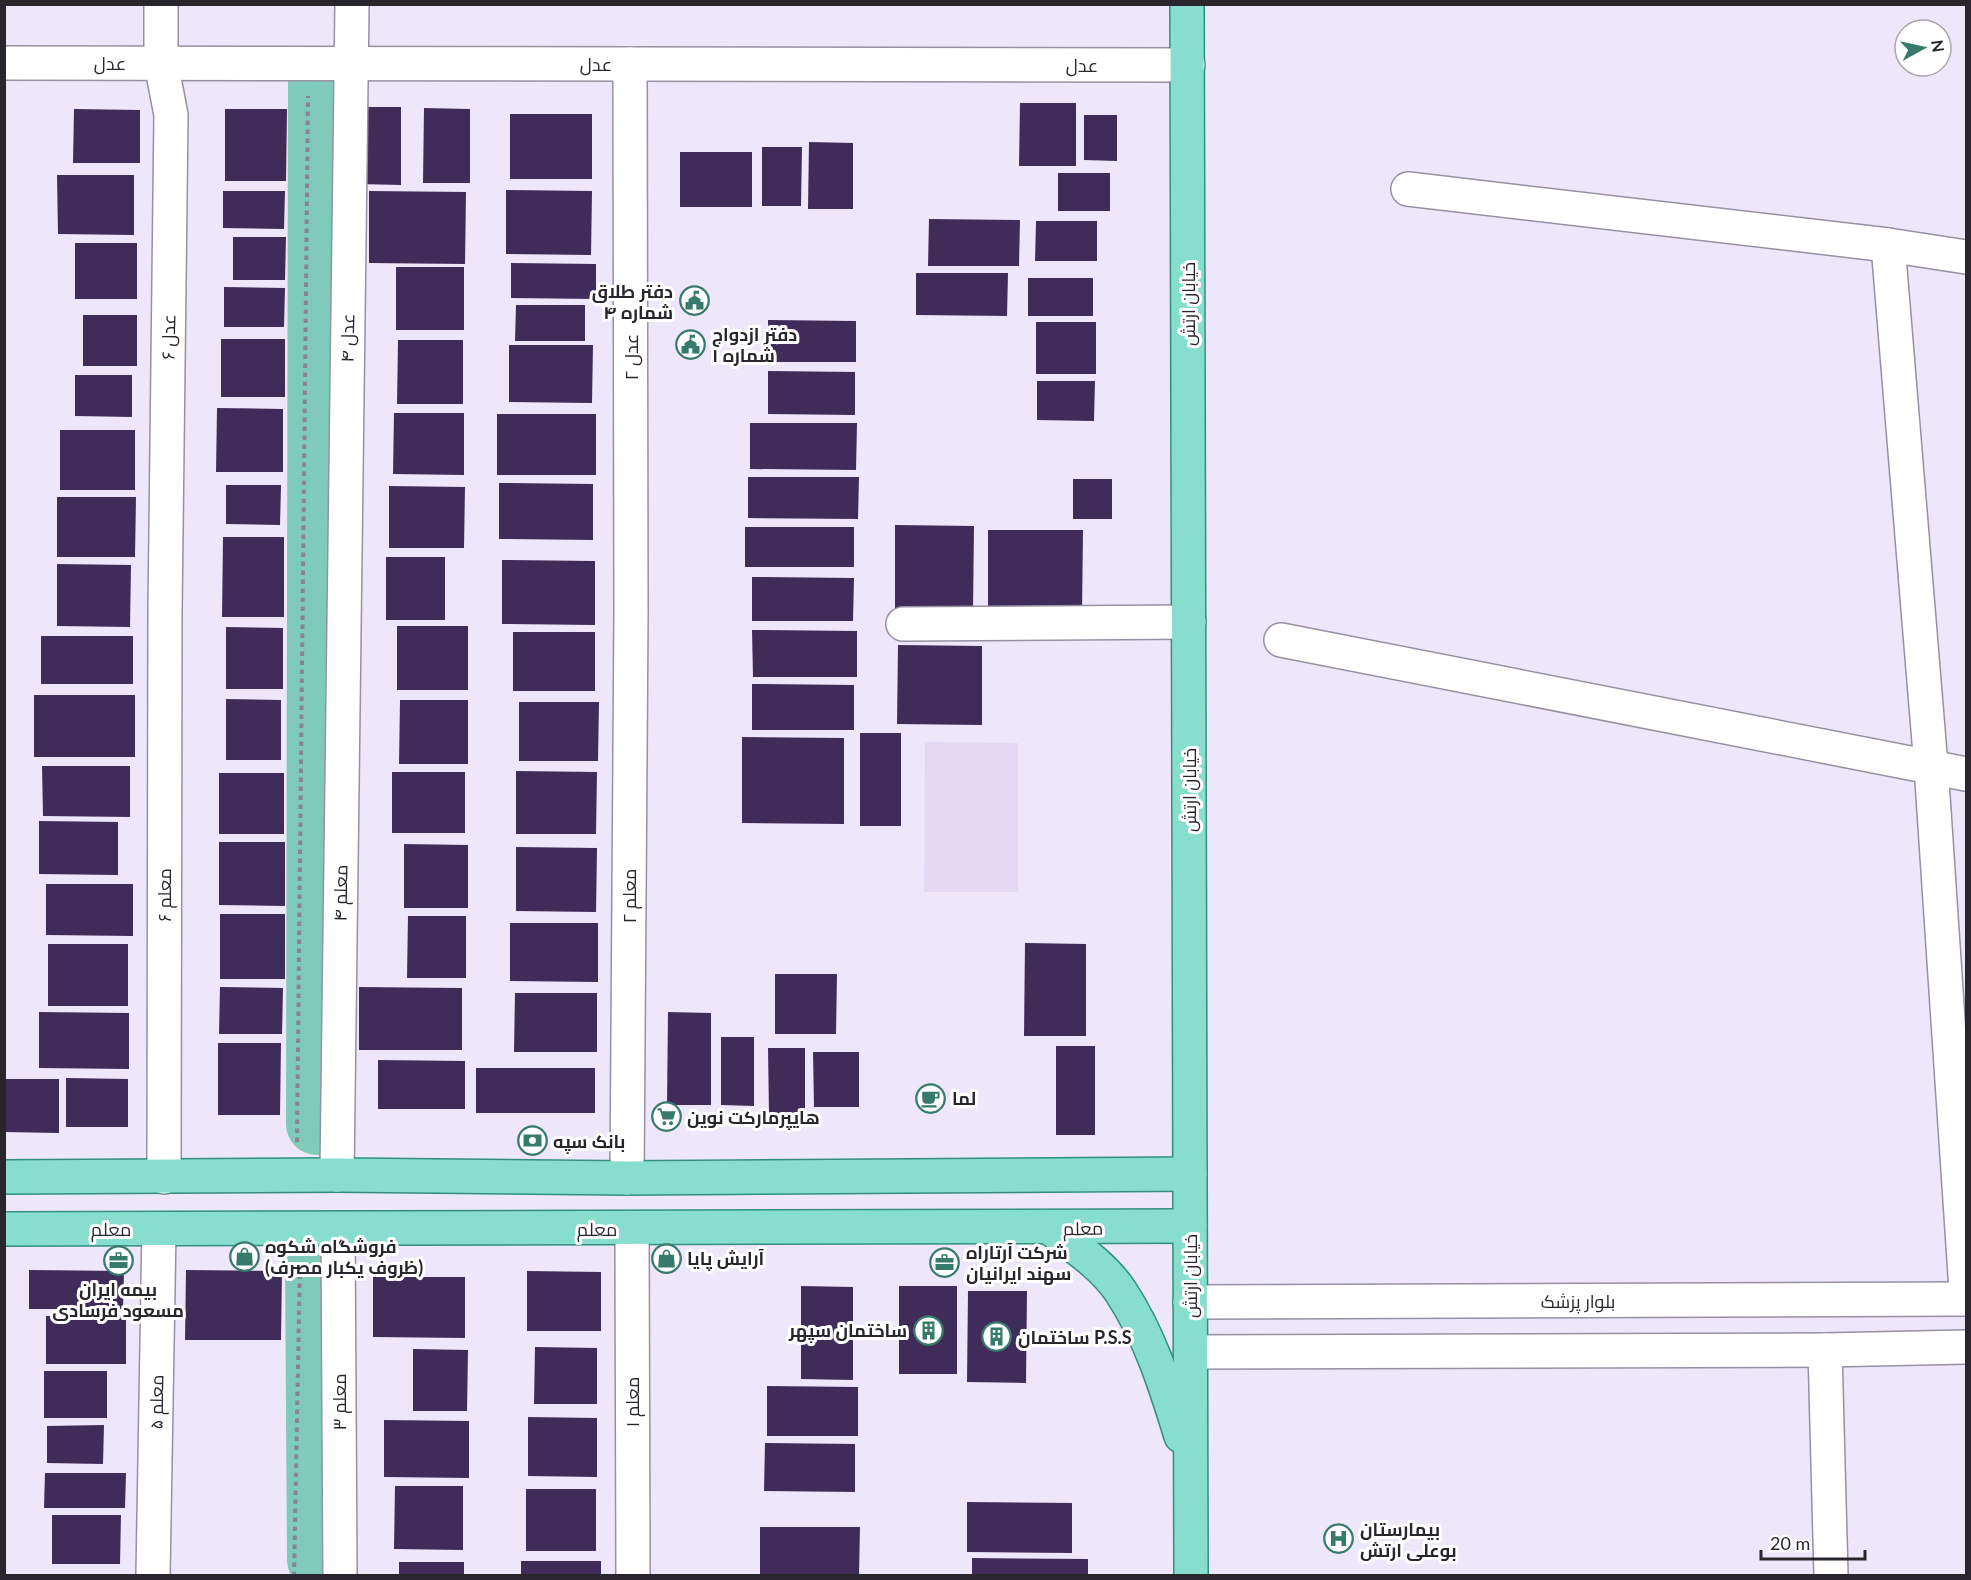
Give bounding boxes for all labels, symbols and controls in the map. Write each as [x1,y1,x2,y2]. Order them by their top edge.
north arrow [1893,18,1953,78]
text: N [1928,38,1949,53]
street label: عدل [94,52,126,75]
street label: عدل [580,53,612,76]
street label: عدل [1066,54,1098,77]
street label: خیابان ارتش [1177,262,1200,346]
place label: دفتر طلاق شماره ۴ [592,280,673,323]
public building icon: دفتر طلاق شماره ۴ [678,285,710,317]
street label: عدل ۴ [336,313,359,363]
street label: عدل ۶ [157,314,180,360]
place label: دفتر ازدواج شماره ۱ [712,323,797,366]
public building icon: دفتر ازدواج شماره ۱ [675,328,707,360]
street label: عدل ۲ [620,334,643,380]
street label: خیابان ارتش [1178,748,1201,832]
street label: معلم ۴ [329,864,353,922]
street label: معلم ۶ [153,868,177,922]
street label: معلم ۲ [618,869,642,923]
cafe icon: لما [915,1082,947,1114]
place label: لما [952,1087,976,1109]
supermarket icon: هایپرمارکت نوین [650,1101,682,1133]
place label: هایپرمارکت نوین [687,1106,820,1130]
bank icon: بانک سپه [516,1125,548,1157]
place label: بانک سپه [553,1130,625,1154]
street label: معلم [1063,1217,1103,1241]
street label: معلم [91,1218,131,1242]
street label: معلم [577,1218,617,1242]
street label: خیابان ارتش [1179,1234,1202,1318]
place label: فروشگاه شکوه (ظروف یکبار مصرف) [265,1235,423,1279]
shop icon: فروشگاه شکوه (ظروف یکبار مصرف) [228,1240,260,1272]
place label: شرکت آرتاراه سهند ایرانیان [966,1241,1071,1285]
shop icon: آرایش پایا [650,1242,682,1274]
office icon: بیمه ایران مسعود فرسادی [102,1244,134,1276]
office icon: شرکت آرتاراه سهند ایرانیان [929,1246,961,1278]
place label: آرایش پایا [687,1247,764,1271]
place label: بیمه ایران مسعود فرسادی [52,1278,184,1322]
street label: بلوار پزشک [1541,1290,1615,1314]
building icon: ساختمان سپهر [912,1314,944,1346]
place label: ساختمان سپهر [788,1319,907,1343]
building icon: ساختمان P.S.S [981,1321,1013,1353]
place label: ساختمان P.S.S [1018,1326,1132,1348]
street label: معلم ۳ [328,1373,352,1431]
street label: معلم ۵ [145,1374,169,1430]
street label: معلم ۱ [621,1377,645,1427]
place label: بیمارستان بوعلی ارتش [1360,1518,1457,1562]
hospital icon: بیمارستان بوعلی ارتش [1323,1523,1355,1555]
scale bar [1761,1523,1864,1561]
text: 20 m [1770,1532,1810,1554]

